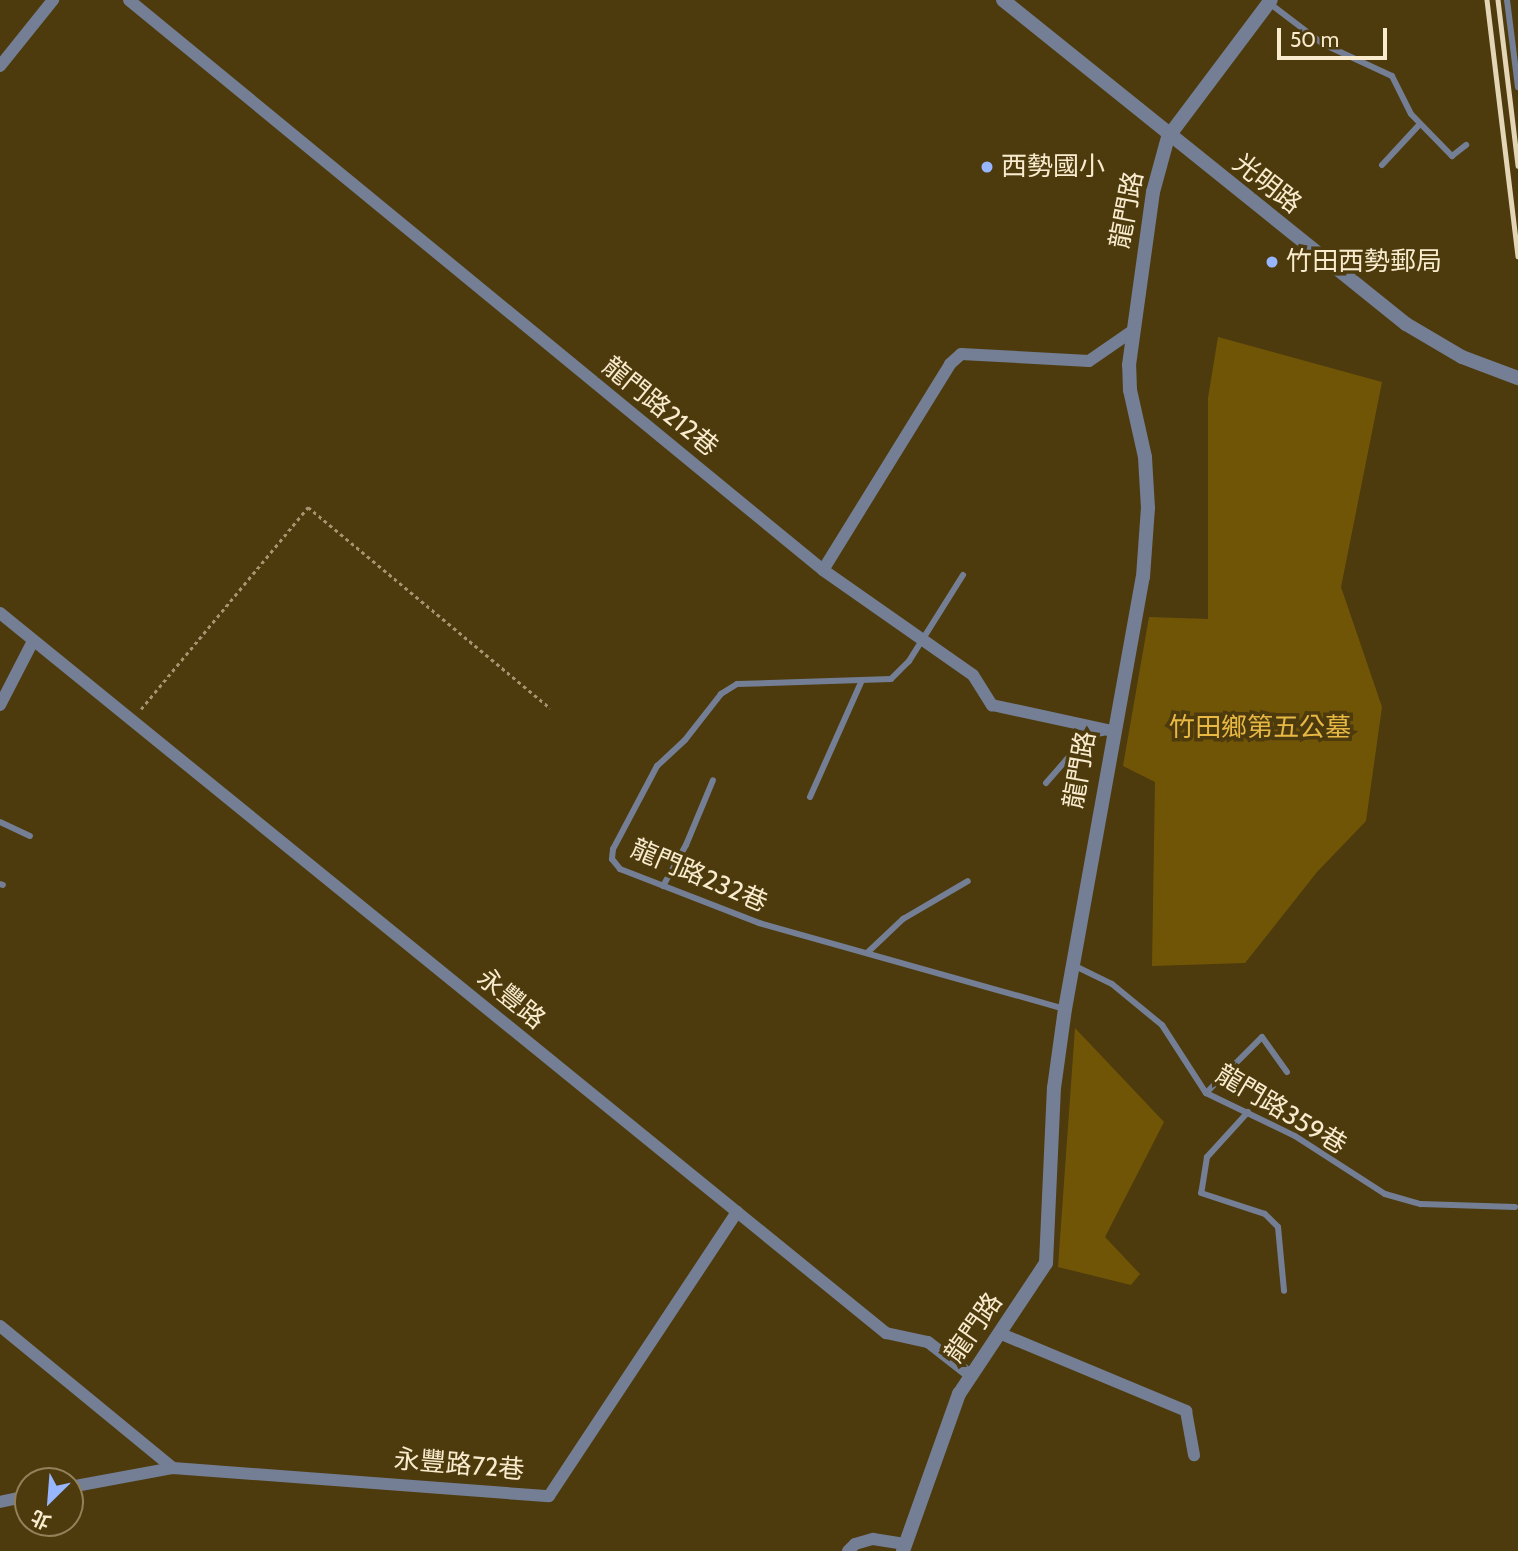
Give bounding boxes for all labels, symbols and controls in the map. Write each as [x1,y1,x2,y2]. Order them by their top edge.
scale bar [1280,14,1390,58]
text: 50 m [1290,27,1339,52]
street label: 光明路 [1227,148,1307,220]
place label: 西勢國小 [1001,151,1105,183]
marker: 西勢國小 [979,159,995,175]
street label: 龍門路 [1104,169,1150,251]
place label: 竹田西勢郵局 [1286,246,1442,278]
marker: 竹田西勢郵局 [1264,254,1280,270]
street label: 龍門路212巷 [596,351,724,463]
park label: 竹田鄉第五公墓 [1169,712,1351,744]
street label: 龍門路 [1058,729,1102,811]
street label: 龍門路232巷 [626,833,772,919]
street label: 永豐路 [471,962,551,1036]
street label: 龍門路359巷 [1210,1059,1352,1161]
street label: 龍門路 [939,1287,1009,1369]
street label: 永豐路72巷 [393,1444,525,1486]
north arrow [14,1467,84,1537]
text: 北 [27,1505,54,1534]

